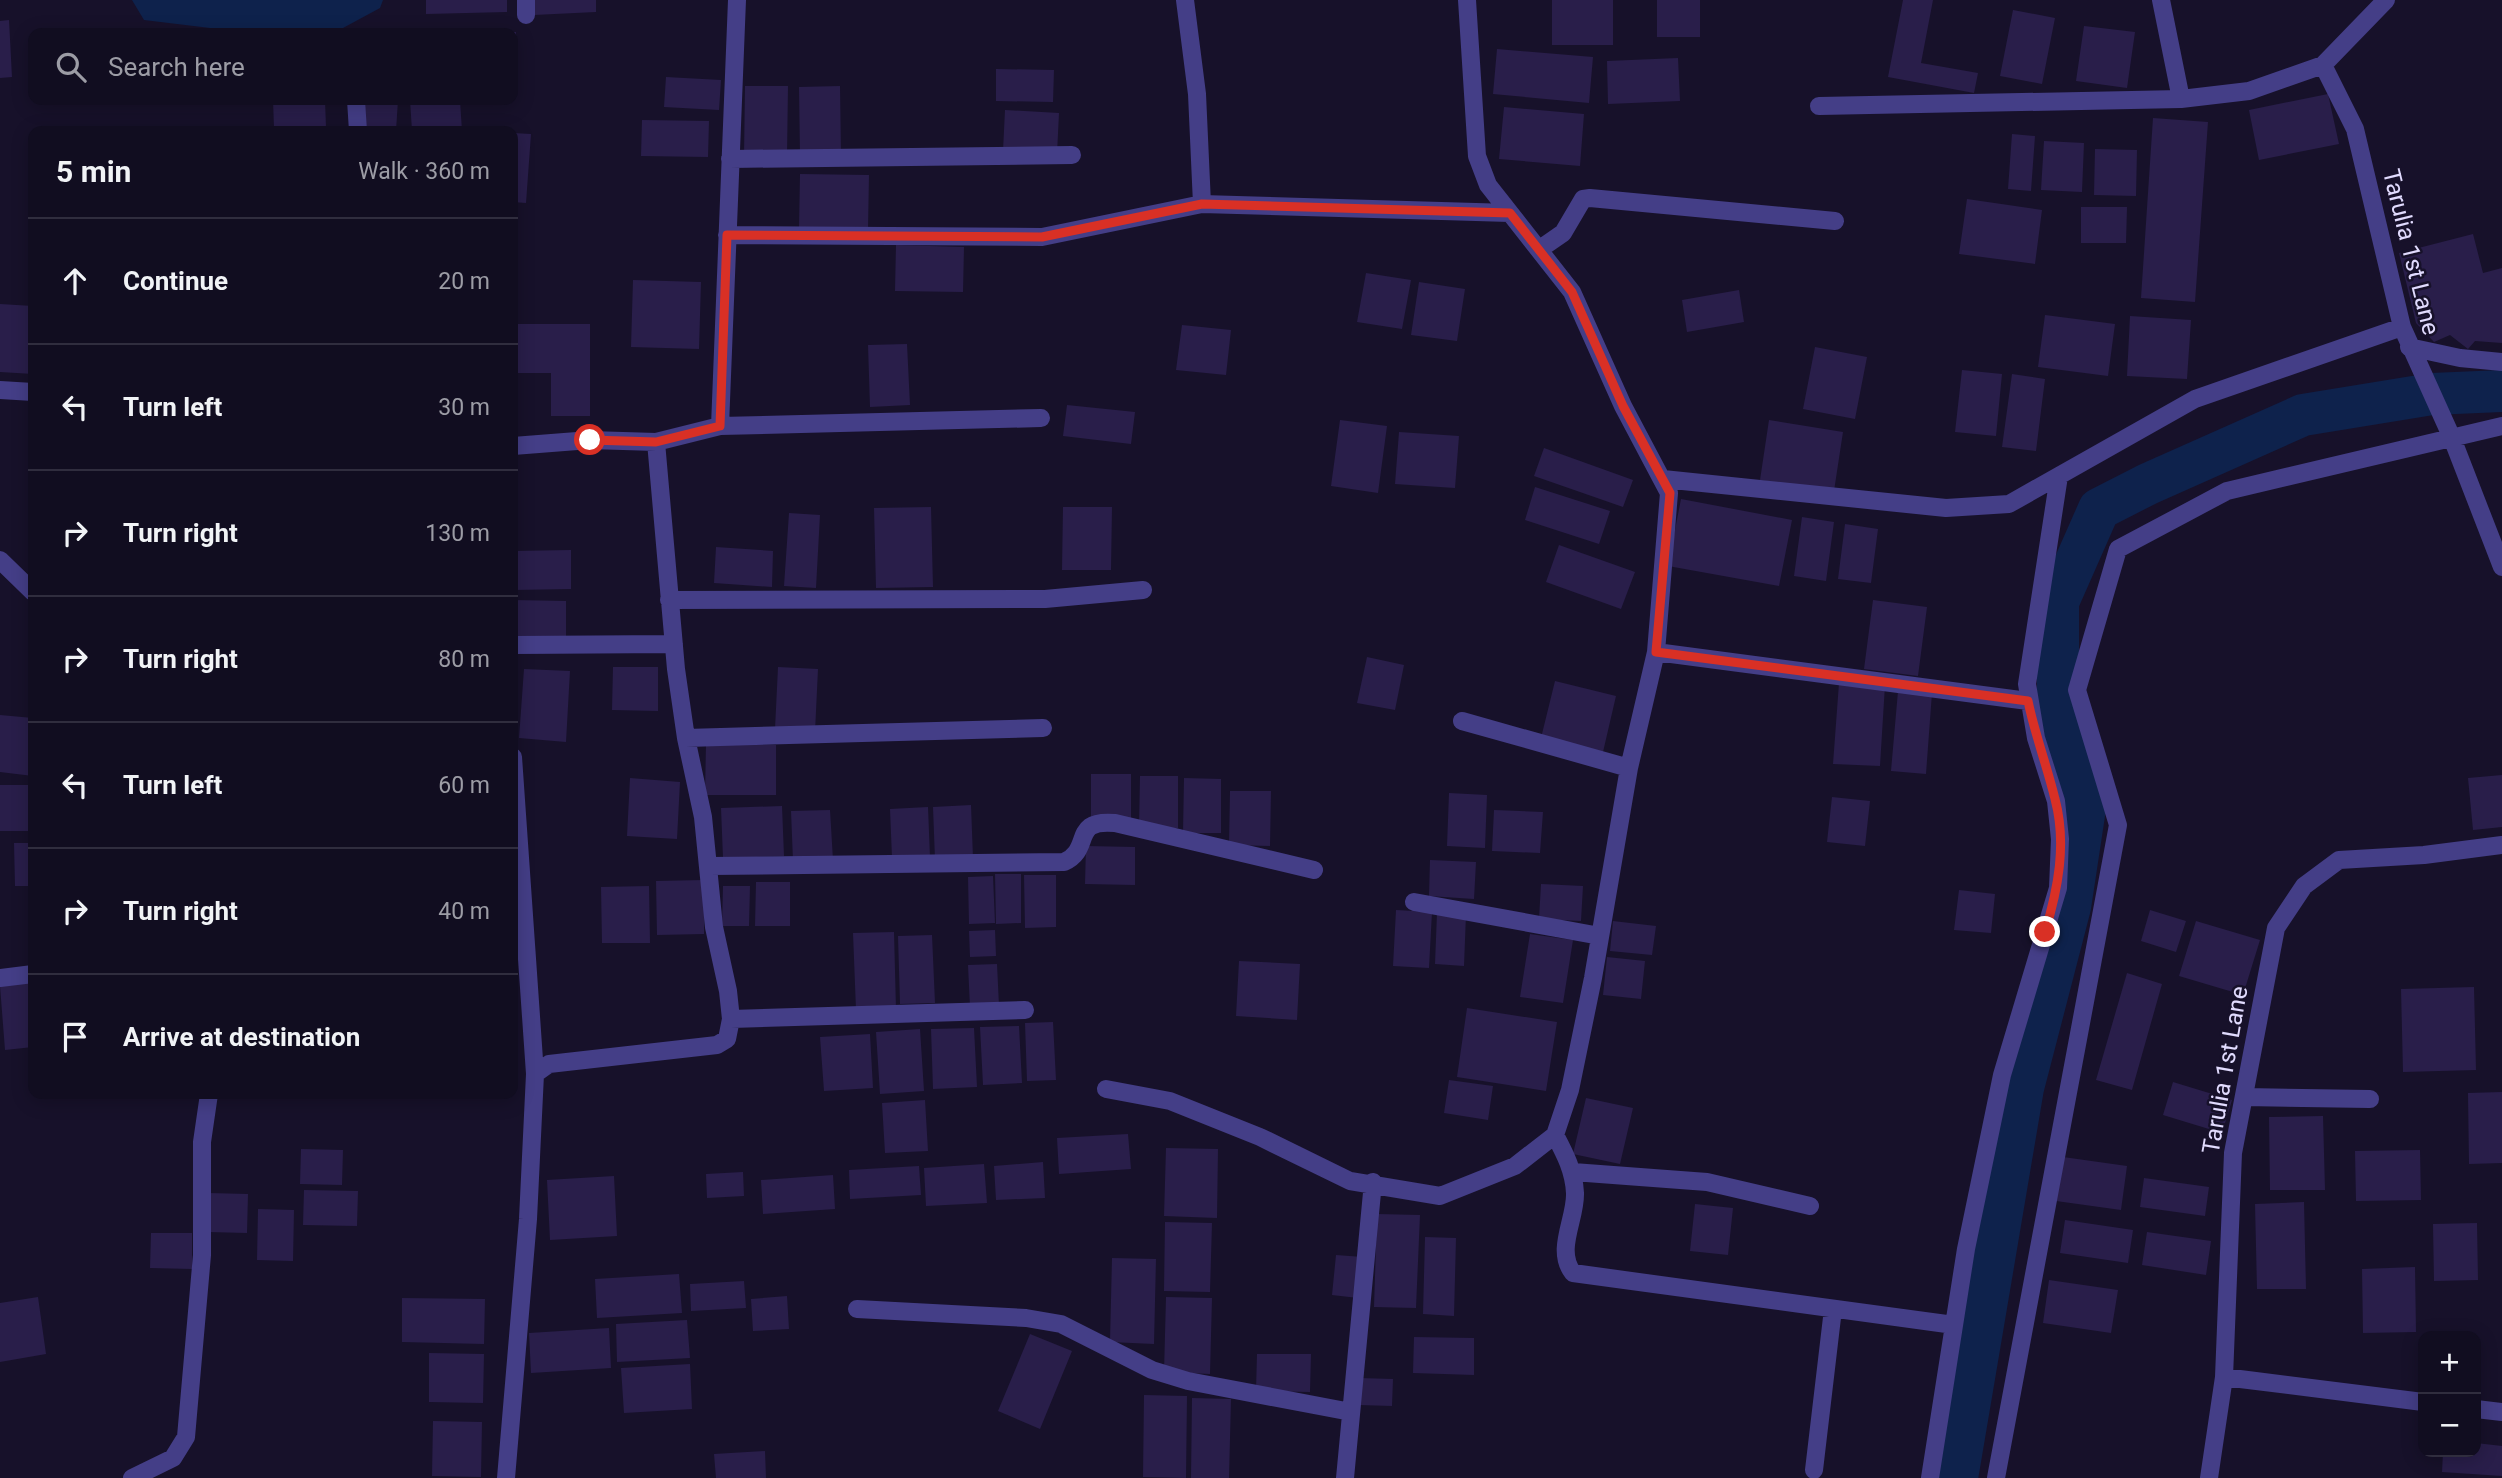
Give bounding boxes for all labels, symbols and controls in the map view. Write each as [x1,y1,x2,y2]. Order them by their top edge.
search box [28,28,518,105]
icon: search [52,48,90,86]
text: Search here [108,52,245,82]
text: 5 min [56,154,131,189]
text: Walk · 360 m [358,158,490,185]
street label: Tarulia 1st Lane [2377,166,2445,338]
icon: ahead [56,262,94,300]
text: Continue [123,266,228,296]
text: 20 m [438,268,490,295]
icon: left [56,388,94,426]
text: Turn left [123,392,222,422]
text: 30 m [438,394,490,421]
route start [574,424,605,455]
icon: right [56,514,94,552]
text: Turn right [123,518,238,548]
text: 130 m [425,520,490,547]
icon: right [56,640,94,678]
text: Turn right [123,644,238,674]
text: 80 m [438,646,490,673]
icon: left [56,766,94,804]
text: Turn left [123,770,222,800]
text: 60 m [438,772,490,799]
icon: right [56,892,94,930]
text: Turn right [123,896,238,926]
text: 40 m [438,898,490,925]
route end [2029,916,2060,947]
street label: Tarulia 1st Lane [2196,984,2254,1156]
icon: arrive [56,1018,94,1056]
text: Arrive at destination [123,1022,360,1052]
map controls [2418,1331,2481,1457]
button: + [2418,1331,2481,1394]
button: − [2418,1394,2481,1457]

